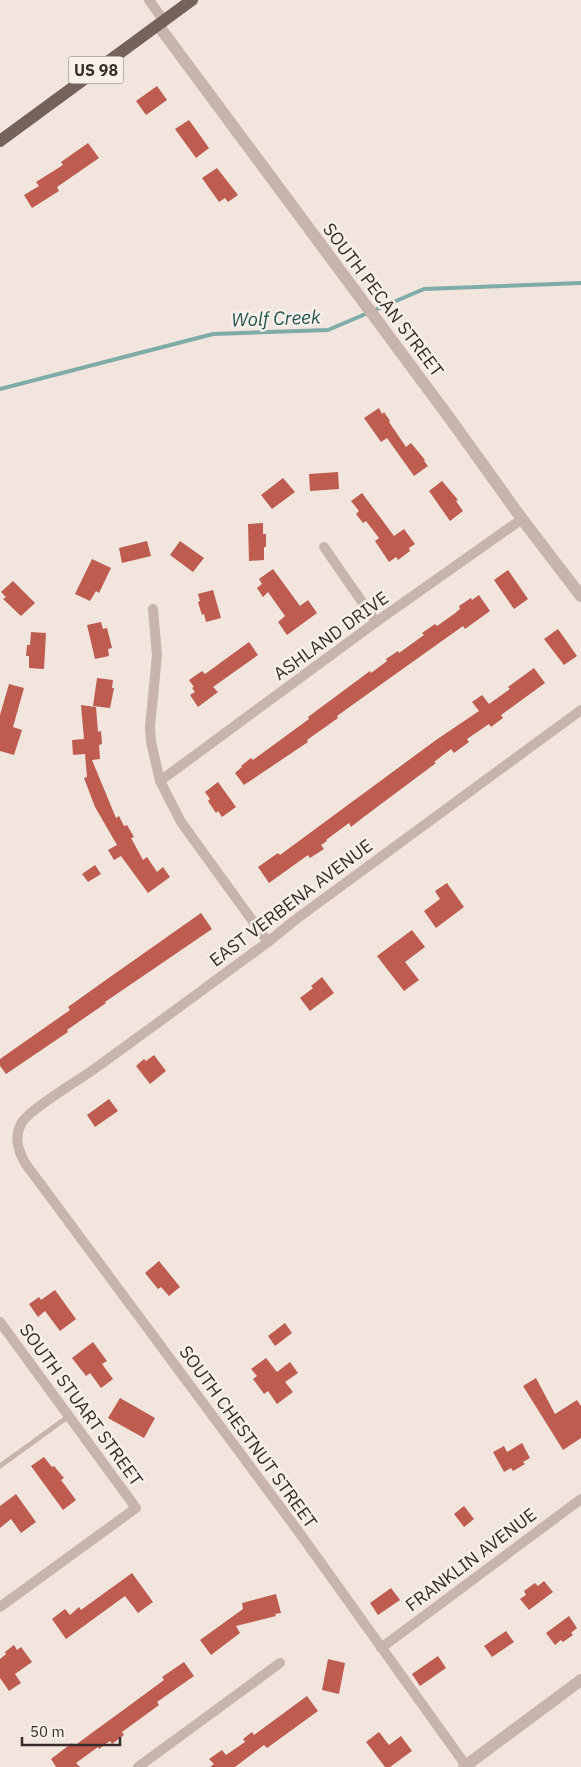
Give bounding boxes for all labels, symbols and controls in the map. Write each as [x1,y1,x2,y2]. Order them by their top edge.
road number: US 98 [68,56,124,84]
street label: SOUTH PECAN STREET [318,218,449,381]
water label: Wolf Creek [231,304,322,332]
street label: ASHLAND DRIVE [269,586,393,685]
street label: EAST VERBENA AVENUE [205,834,377,971]
street label: SOUTH STUART STREET [15,1319,148,1491]
street label: SOUTH CHESTNUT STREET [174,1341,322,1533]
street label: FRANKLIN AVENUE [401,1503,541,1616]
scale bar [22,1714,120,1746]
text: 50 m [30,1722,65,1741]

